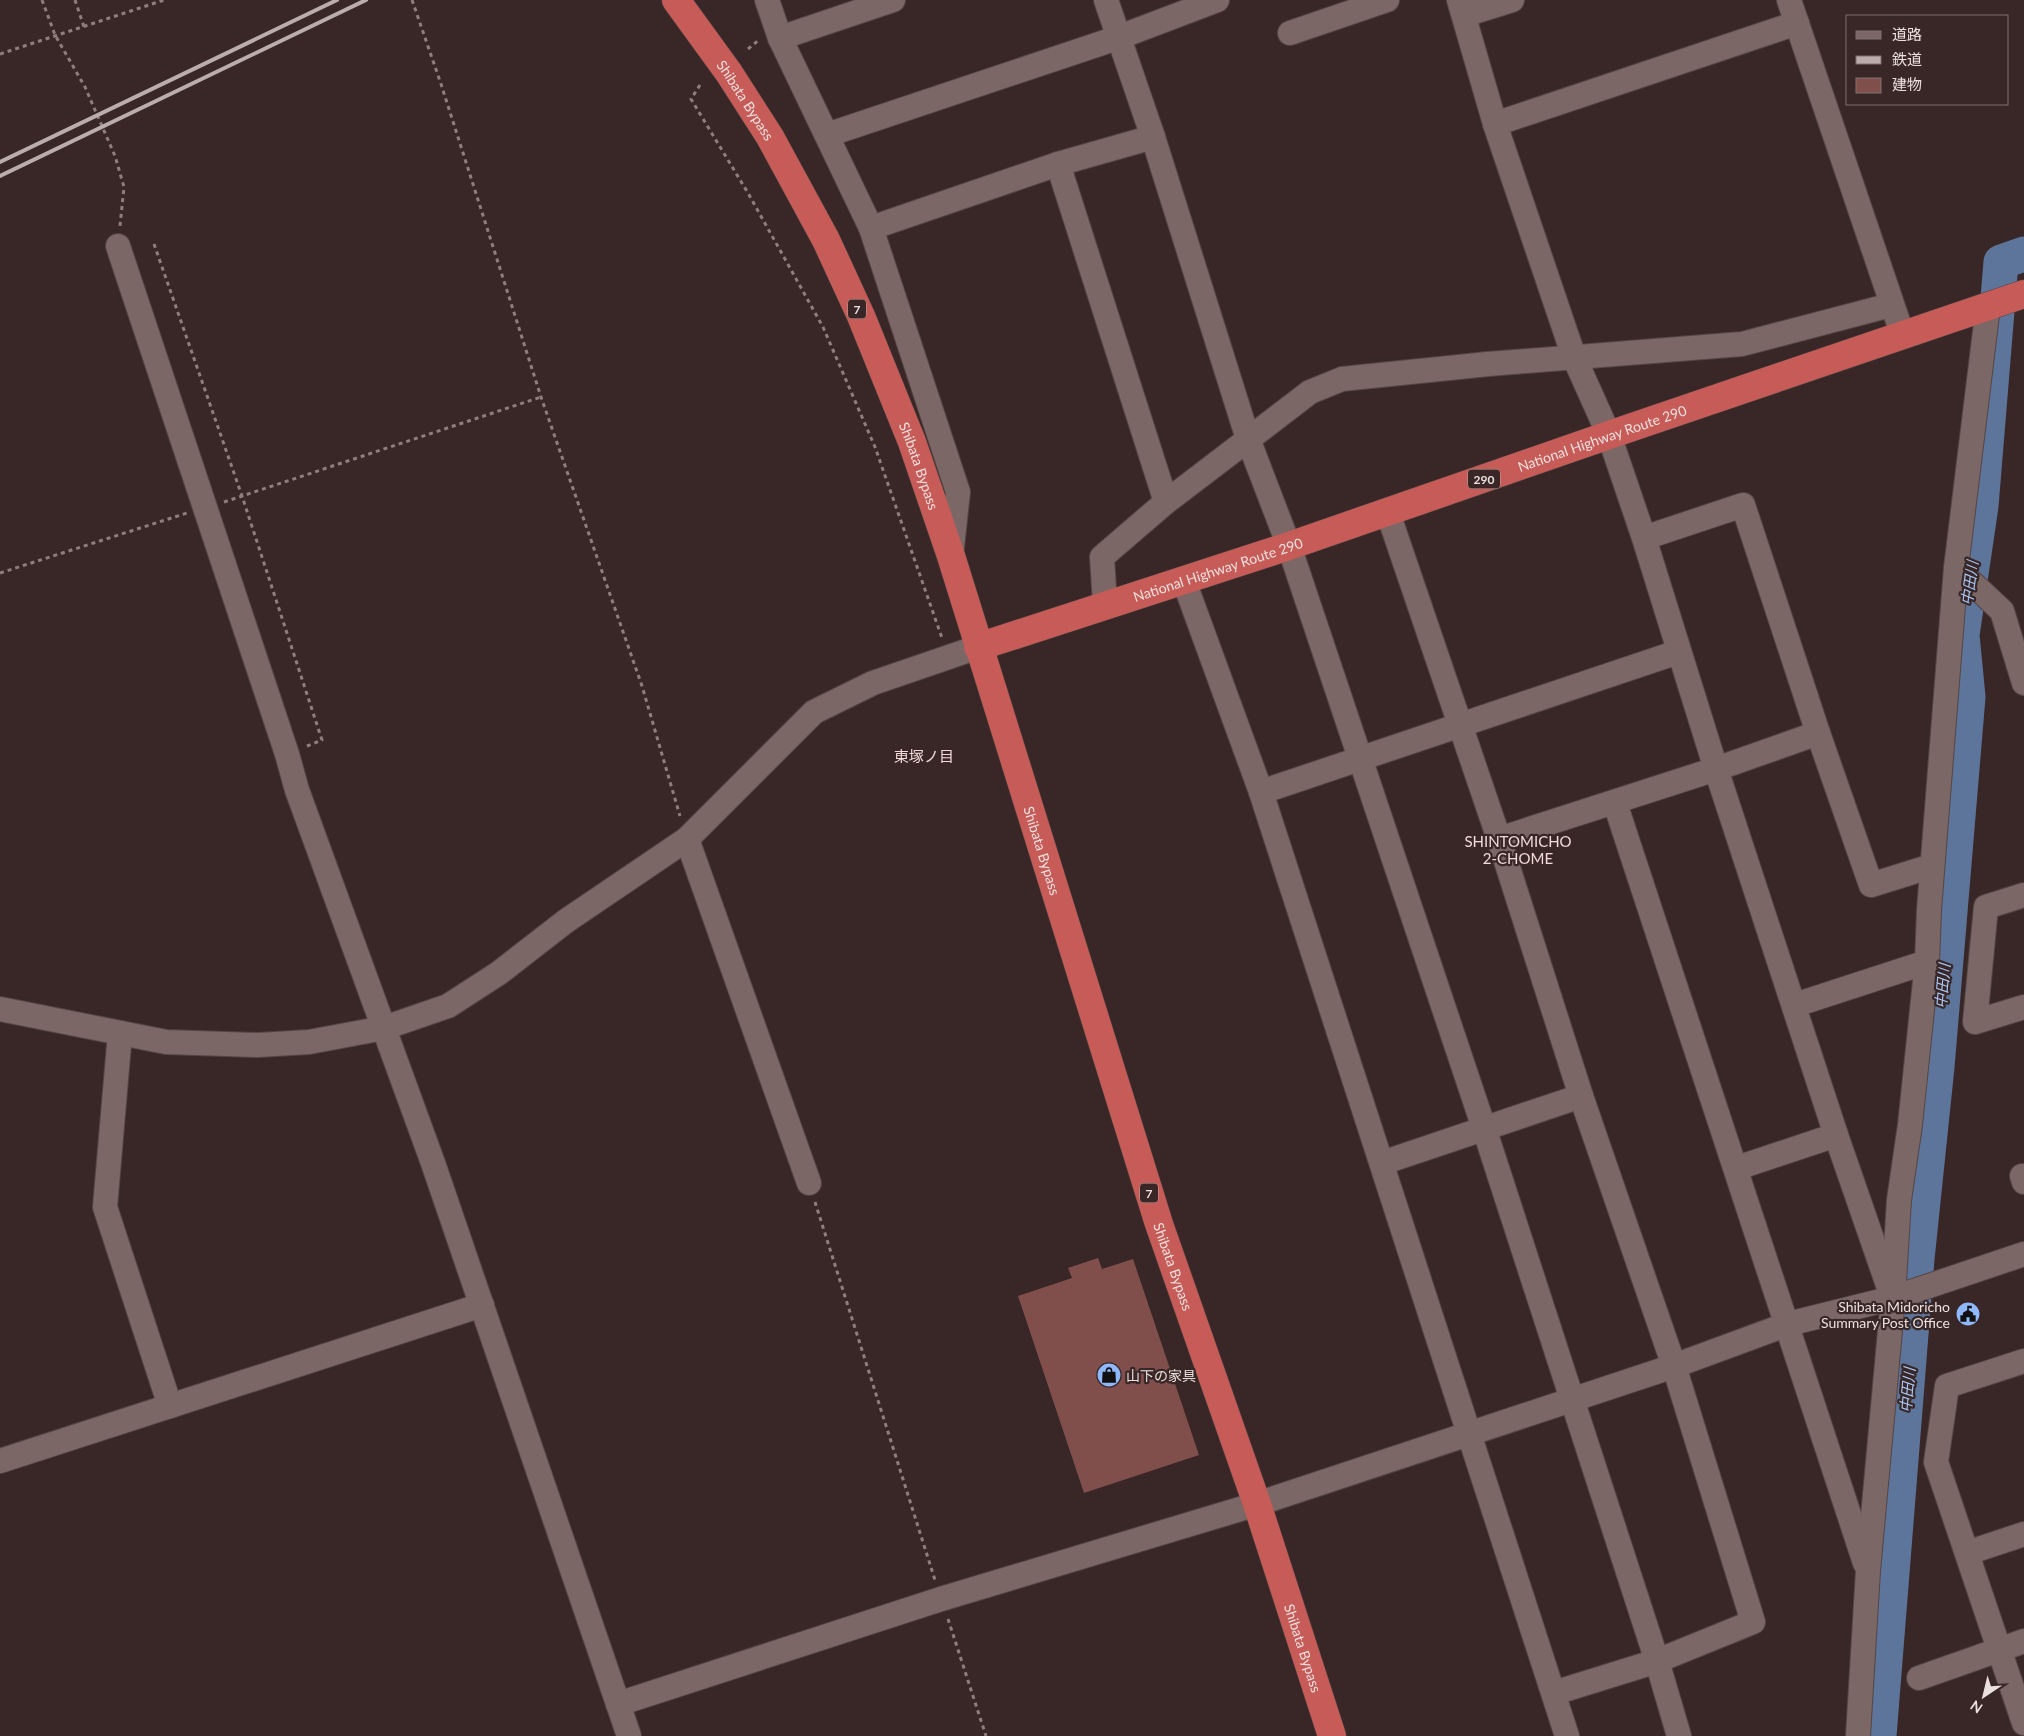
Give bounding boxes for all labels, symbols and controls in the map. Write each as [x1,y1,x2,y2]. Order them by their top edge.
legend [1846,15,2009,105]
text: 道路 [1892,25,1922,43]
text: 鉄道 [1892,50,1922,68]
street label: Shibata Bypass [714,56,778,143]
text: 建物 [1892,75,1922,93]
road number: 7 [848,300,866,318]
street label: National Highway Route 290 [1515,401,1688,475]
street label: Shibata Bypass [896,419,943,512]
road number: 290 [1468,469,1500,488]
street label: National Highway Route 290 [1131,533,1305,605]
water label: 中田川 [1957,557,1981,607]
district label: 東塚ノ目 [894,747,954,765]
street label: Shibata Bypass [1021,804,1065,897]
district label: SHINTOMICHO 2-CHOME [1464,832,1572,867]
water label: 中田川 [1931,961,1953,1009]
road number: 7 [1140,1184,1158,1202]
street label: Shibata Bypass [1151,1220,1197,1313]
place label: Shibata Midoricho Summary Post Office [1821,1298,1950,1331]
public building icon: Shibata Midoricho Summary Post Office [1955,1301,1981,1327]
shop icon: 山下の家具 [1096,1362,1122,1388]
water label: 中田川 [1896,1365,1918,1413]
place label: 山下の家具 [1126,1367,1196,1384]
street label: Shibata Bypass [1281,1601,1326,1694]
north arrow [1959,1671,2009,1721]
text: N [1967,1697,1986,1717]

